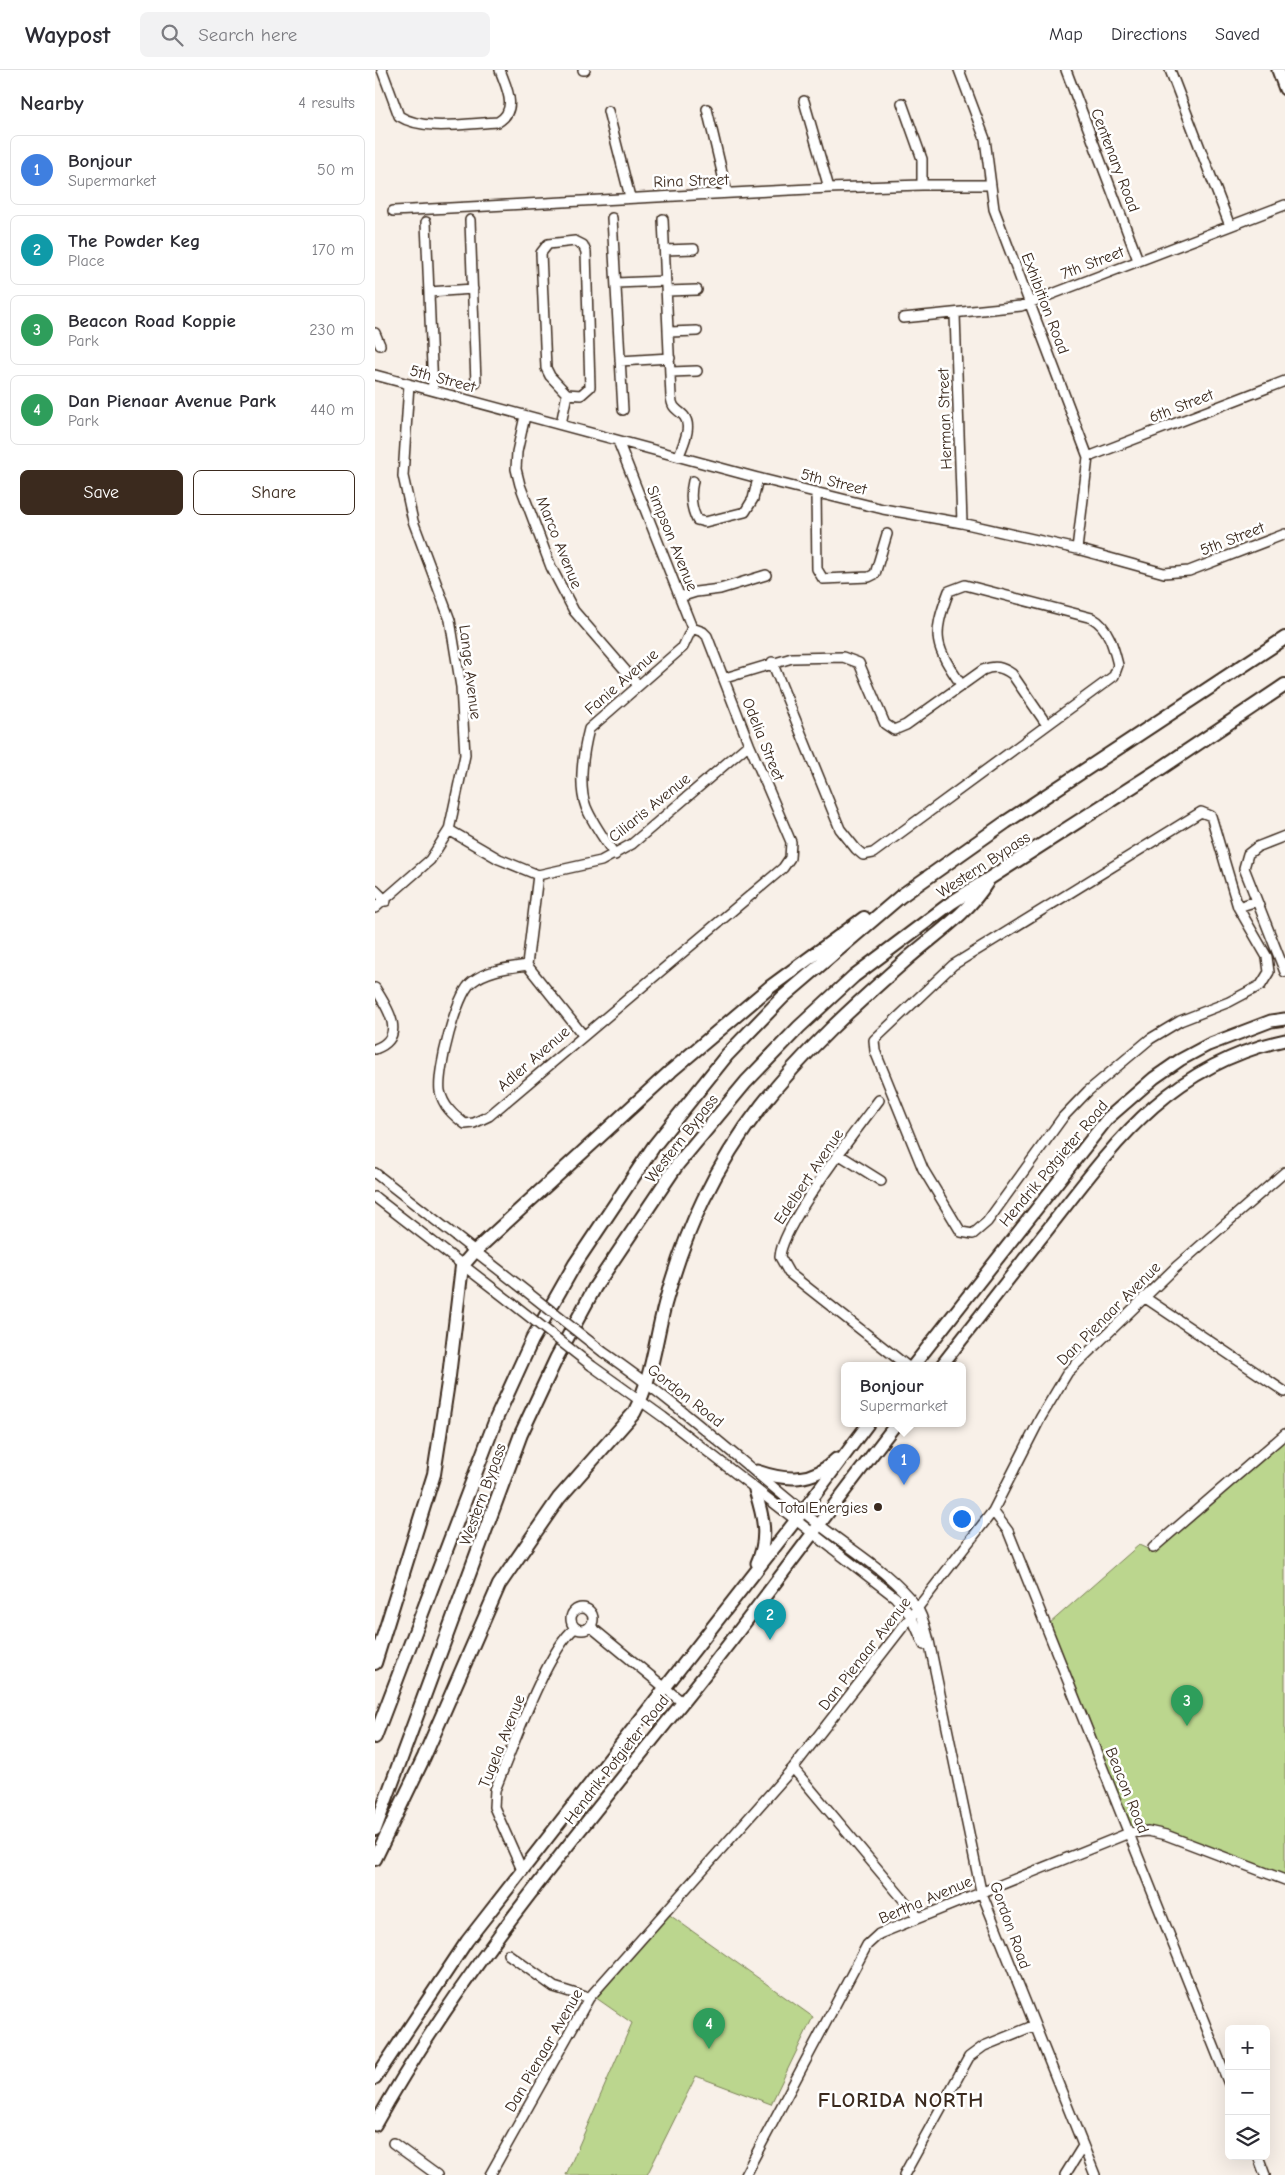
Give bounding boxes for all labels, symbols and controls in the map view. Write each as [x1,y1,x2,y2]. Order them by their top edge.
search box [140,12,490,57]
text: Waypost [25,21,110,49]
icon: search [158,21,186,49]
text: Search here [198,24,297,46]
text: Map [1049,24,1083,45]
text: Directions [1111,24,1187,45]
text: Saved [1215,24,1260,45]
text: Nearby [20,91,84,115]
text: 4 results [298,94,355,112]
street label: Centenary Road [1087,106,1143,215]
text: Bonjour [68,150,132,172]
text: 1 [34,161,40,179]
text: 50 m [317,161,354,179]
street label: Rina Street [653,171,730,191]
text: Supermarket [68,172,156,190]
text: The Powder Keg [68,230,200,252]
text: 2 [33,241,41,259]
text: 170 m [312,241,354,259]
street label: 7th Street [1058,243,1127,283]
street label: Exhibition Road [1017,250,1073,357]
text: Place [68,252,104,270]
text: Beacon Road Koppie [68,310,236,332]
text: 3 [33,321,41,339]
text: 230 m [309,321,354,339]
text: Park [68,332,99,350]
street label: 5th Street [408,362,478,396]
street label: Herman Street [934,367,956,470]
street label: 6th Street [1147,385,1216,426]
text: Dan Pienaar Avenue Park [68,390,276,412]
text: 4 [33,401,41,419]
text: 440 m [310,401,354,419]
text: Park [68,412,99,430]
street label: 5th Street [799,465,869,499]
button: Save [20,470,183,515]
button: Share [193,470,355,515]
street label: Simpson Avenue [643,483,701,594]
street label: Marco Avenue [532,494,586,591]
street label: 5th Street [1198,518,1267,559]
street label: Lange Avenue [455,624,485,721]
street label: Fanie Avenue [581,645,662,718]
street label: Odelia Street [738,695,788,784]
street label: Ciliaris Avenue [605,769,694,846]
street label: Western Bypass [934,828,1034,902]
street label: Adler Avenue [494,1023,573,1095]
street label: Western Bypass [642,1091,722,1186]
street label: Hendrik Potgieter Road [996,1097,1112,1230]
street label: Edelbert Avenue [770,1125,847,1228]
street label: Dan Pienaar Avenue [1053,1258,1164,1369]
street label: Gordon Road [644,1361,727,1431]
popup [841,1362,966,1427]
text: Bonjour [860,1375,924,1397]
text: Supermarket [860,1397,947,1415]
street label: Western Bypass [456,1441,510,1548]
pin: 1 [888,1444,920,1485]
place label: TotalEnergies [778,1499,868,1517]
marker: TotalEnergies [872,1501,884,1513]
your location [949,1506,975,1532]
street label: Dan Pienaar Avenue [815,1593,915,1714]
pin: 2 [754,1599,786,1640]
pin: 3 [1171,1685,1203,1726]
street label: Hendrik Potgieter Road [561,1691,673,1828]
street label: Tugela Avenue [475,1692,529,1791]
street label: Beacon Road [1102,1745,1152,1836]
street label: Bertha Avenue [876,1872,975,1928]
street label: Gordon Road [986,1879,1034,1971]
street label: Dan Pienaar Avenue [501,1986,586,2115]
pin: 4 [693,2008,725,2049]
map controls [1225,2025,1270,2160]
button: + [1225,2025,1270,2070]
button: − [1225,2070,1270,2115]
district label: FLORIDA NORTH [818,2088,984,2112]
button: layers [1225,2115,1270,2160]

